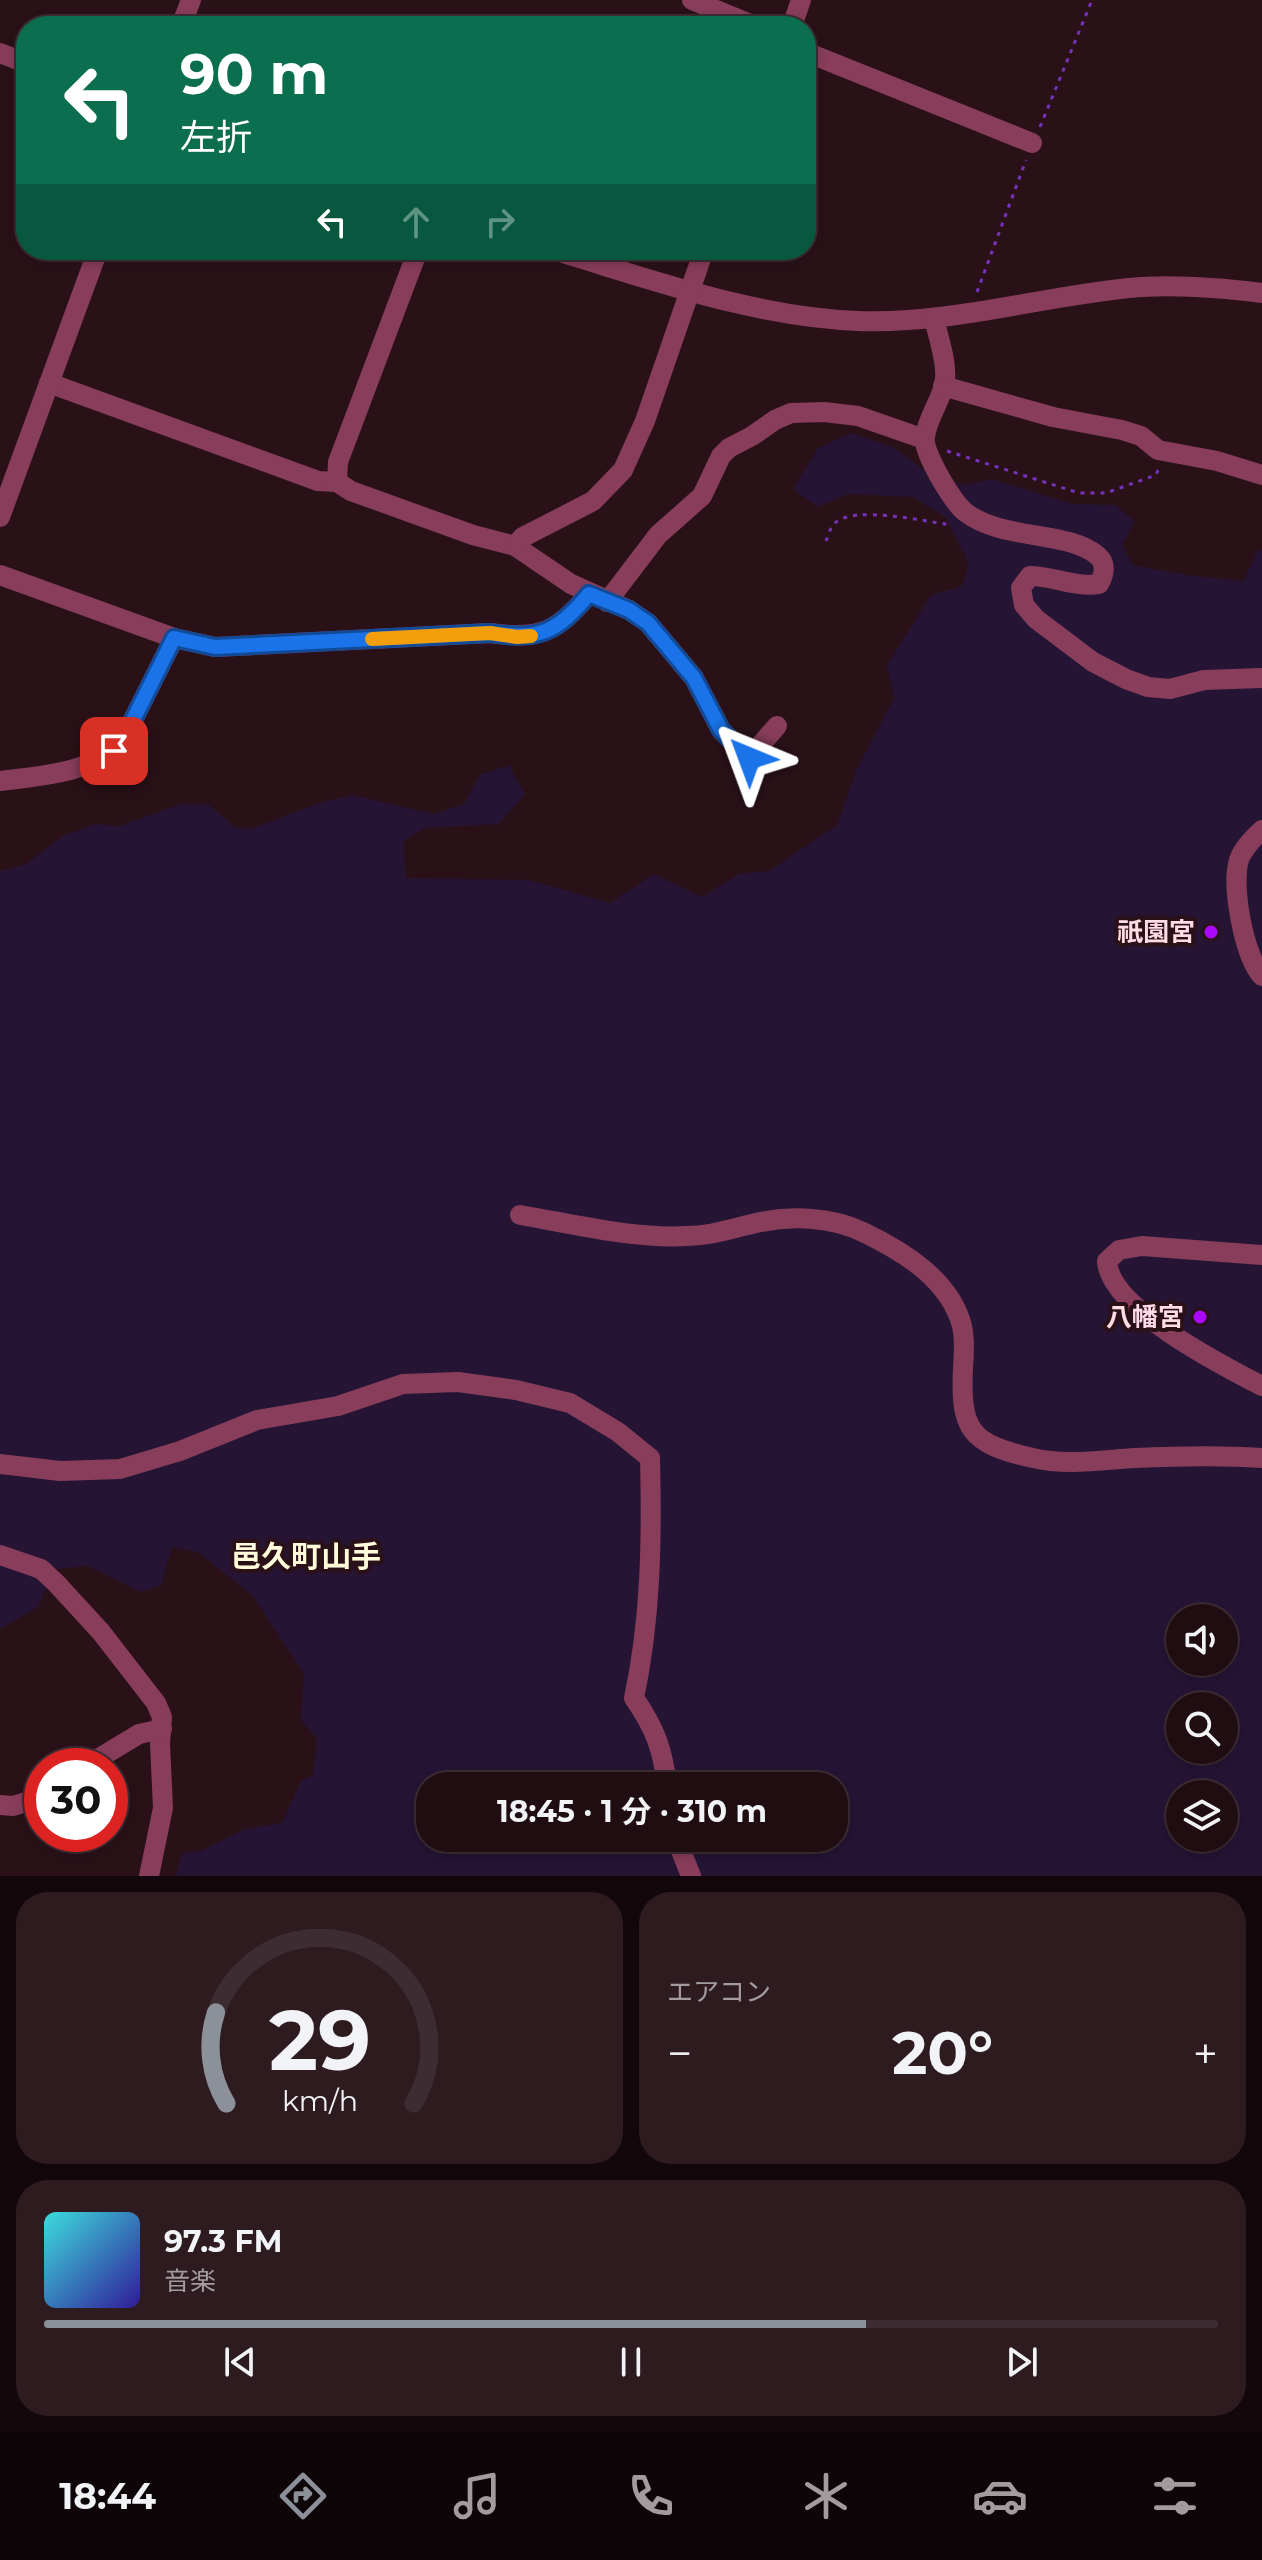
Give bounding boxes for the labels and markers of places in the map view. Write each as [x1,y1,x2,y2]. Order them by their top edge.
pin [80,717,148,785]
place label: 祇園宮 [1117,916,1195,948]
marker: 祇園宮 [1202,923,1220,941]
place label: 八幡宮 [1106,1301,1184,1333]
marker: 八幡宮 [1191,1308,1209,1326]

